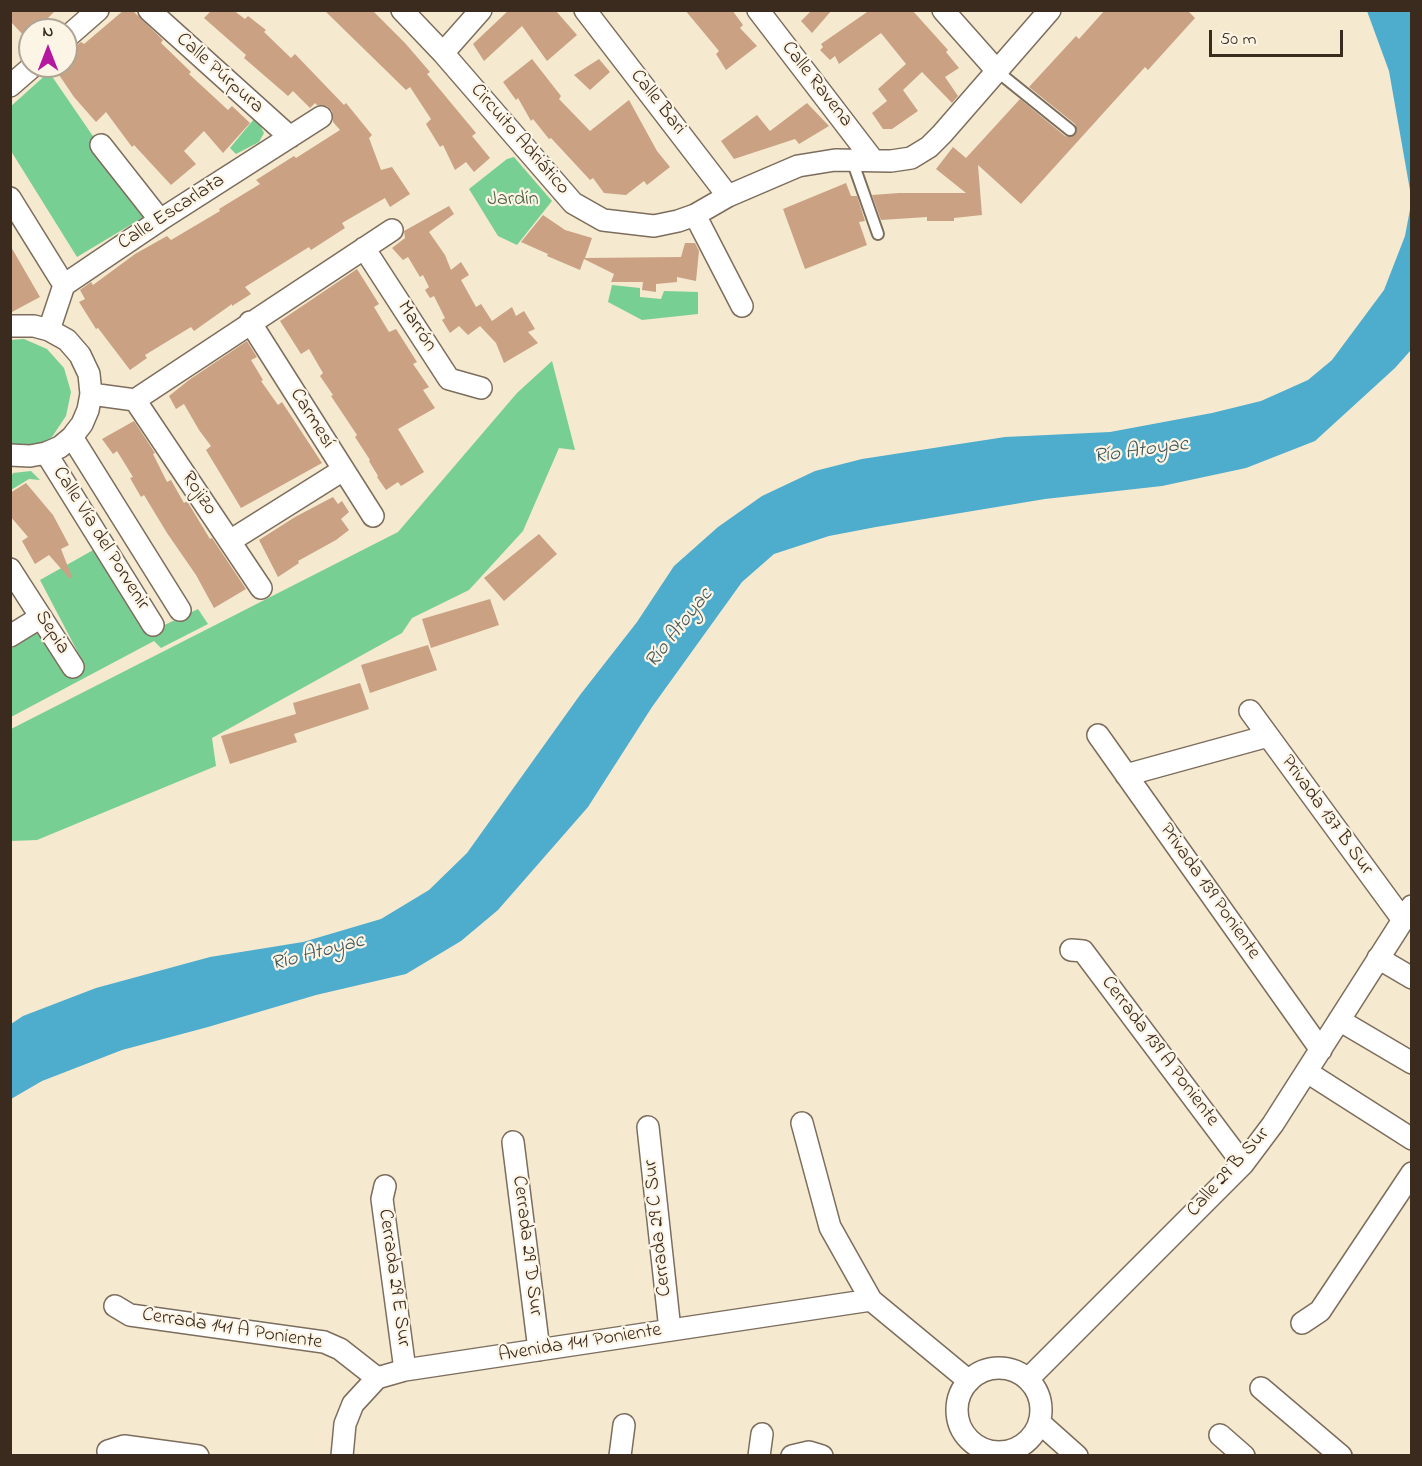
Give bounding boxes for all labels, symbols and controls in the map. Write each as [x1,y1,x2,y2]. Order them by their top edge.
north arrow [18,18,78,78]
scale bar [1212,18,1346,56]
text: N [43,20,53,44]
text: 50 m [1220,27,1257,53]
street label: Calle Púrpura [170,28,268,120]
street label: Calle Ravena [775,37,857,133]
street label: Calle Bari [624,65,690,141]
street label: Circuito Adriático [464,79,574,201]
street label: Calle Escarlata [114,170,230,256]
park label: Jardín [487,189,539,213]
street label: Marrón [391,297,441,357]
street label: Carmesí [283,385,339,453]
water label: Río Atoyac [1092,433,1190,471]
street label: Calle Vía del Porvenir [46,463,154,615]
street label: Rojizo [175,468,221,520]
water label: Río Atoyac [641,584,719,674]
street label: Sepia [28,607,74,659]
street label: Privada 137 B Sur [1274,751,1378,881]
street label: Privada 139 Poniente [1153,820,1265,964]
water label: Río Atoyac [269,930,367,978]
street label: Cerrada 139 A Poniente [1095,972,1223,1132]
street label: Calle 29 B Sur [1183,1123,1275,1223]
street label: Cerrada 29 C Sur [640,1158,678,1298]
street label: Cerrada 29 D Sur [505,1174,547,1318]
street label: Cerrada 29 E Sur [371,1208,415,1348]
street label: Cerrada 141 A Poniente [140,1304,324,1356]
street label: Avenida 141 Poniente [497,1319,663,1369]

